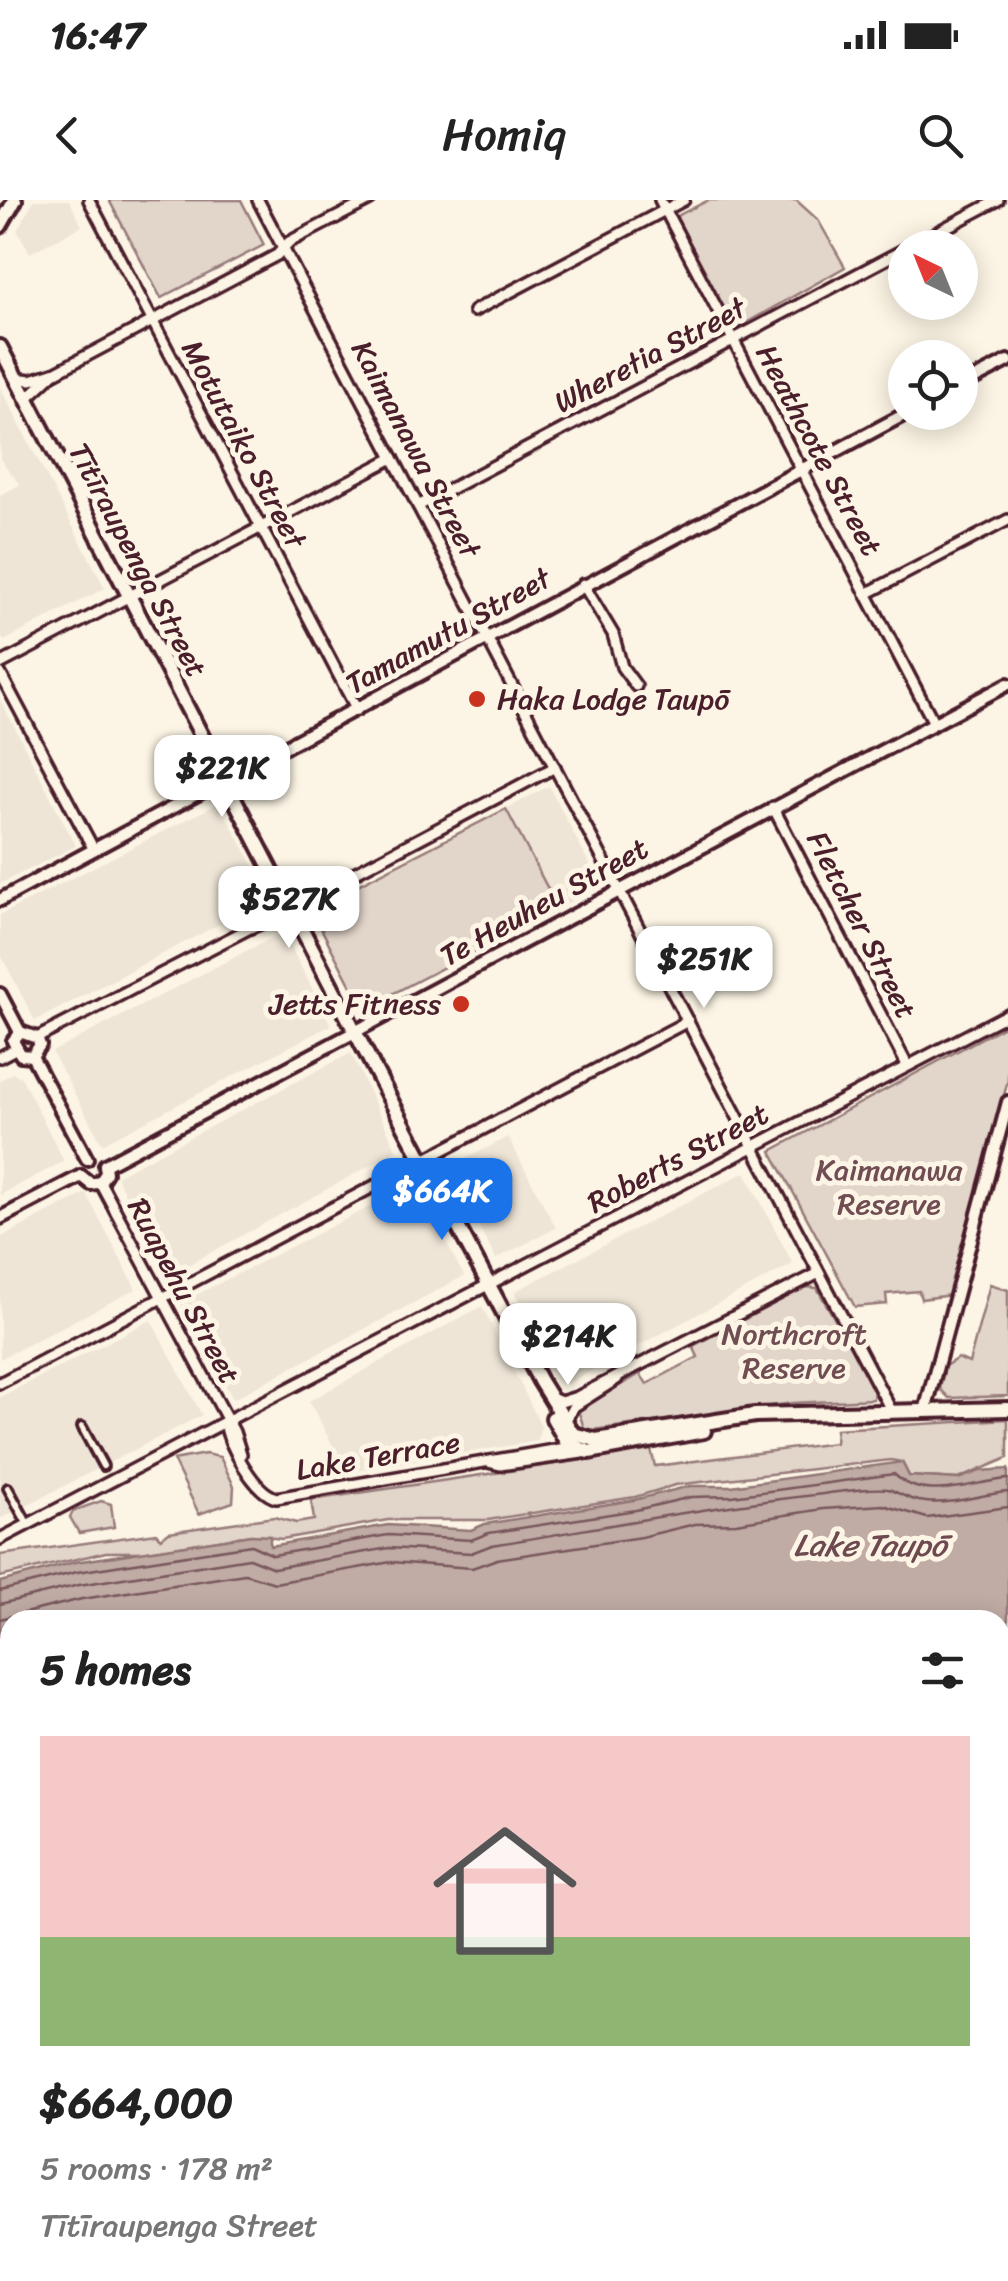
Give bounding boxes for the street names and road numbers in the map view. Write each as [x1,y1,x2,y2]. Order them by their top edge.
street label: Wheretia Street [544,281,758,428]
street label: Motutaiko Street [166,330,323,560]
street label: Kaimanawa Street [336,330,497,570]
street label: Heathcote Street [740,334,898,566]
street label: Tītīraupenga Street [53,432,223,688]
street label: Tamamutu Street [335,551,563,710]
street label: Fletcher Street [791,821,933,1029]
street label: Te Heuheu Street [429,822,659,982]
street label: Roberts Street [577,1087,779,1229]
street label: Ruapehu Street [112,1188,256,1394]
street label: Lake Terrace [292,1415,464,1497]

